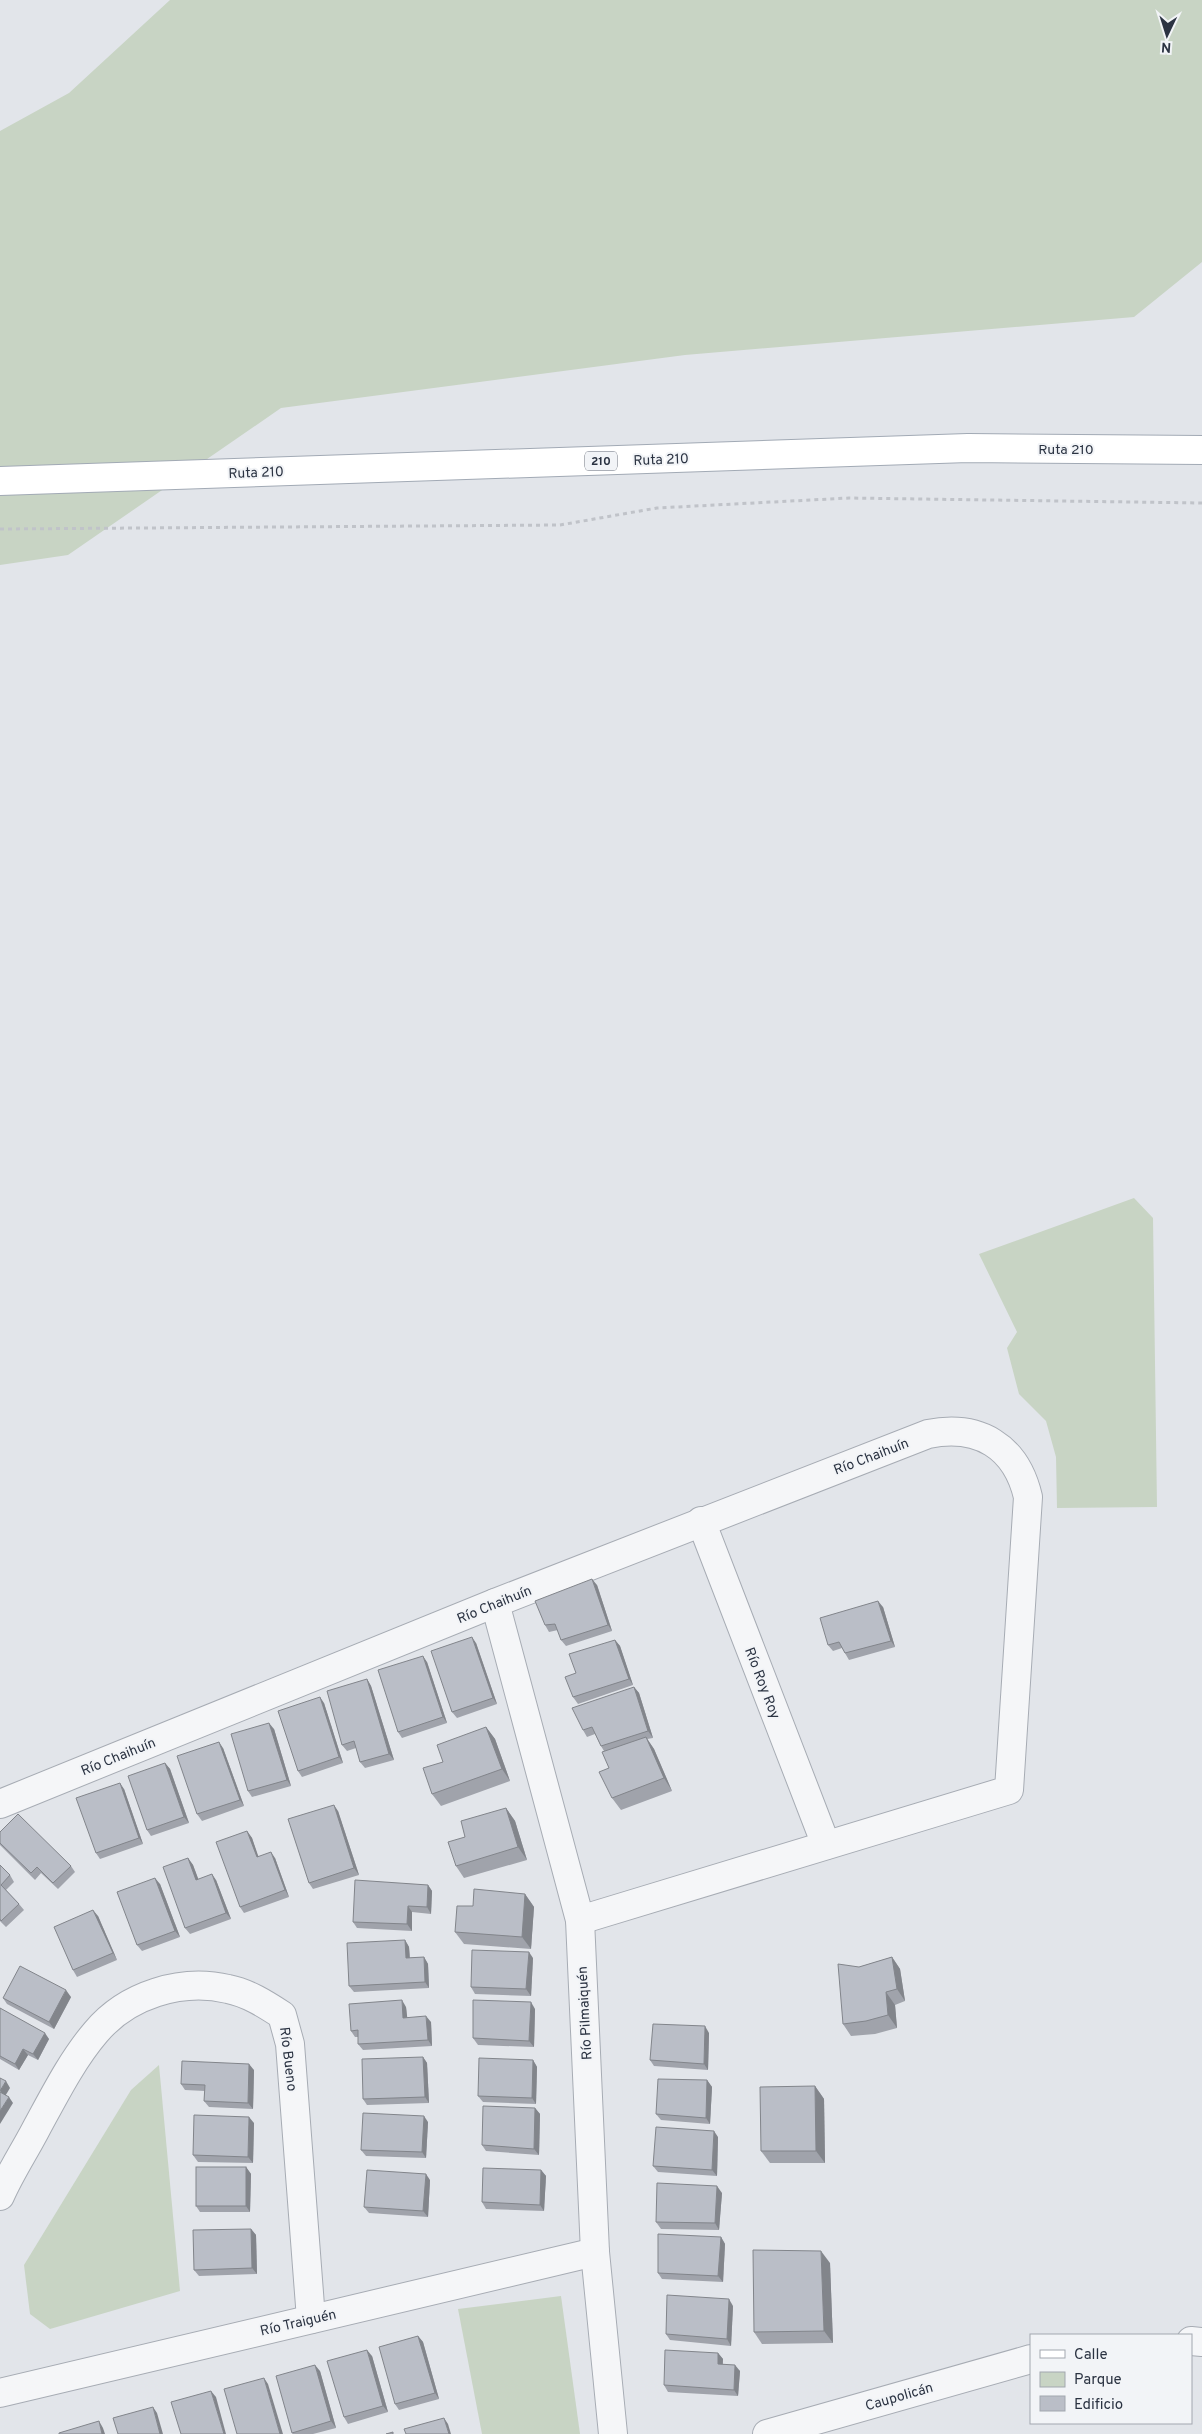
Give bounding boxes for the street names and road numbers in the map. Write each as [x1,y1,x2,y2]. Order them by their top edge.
street label: Ruta 210 [1038,442,1094,459]
street label: Ruta 210 [633,451,689,470]
road number: 210 [585,452,617,471]
street label: Ruta 210 [228,464,284,483]
street label: Río Chaihuín [832,1435,912,1480]
street label: Río Chaihuín [455,1583,534,1628]
street label: Río Roy Roy [740,1645,783,1722]
street label: Río Chaihuín [79,1735,158,1780]
street label: Río Pilmaiquén [575,1966,596,2060]
street label: Río Bueno [275,2026,300,2092]
street label: Río Traiguén [259,2306,338,2340]
street label: Caupolicán [864,2380,935,2415]

